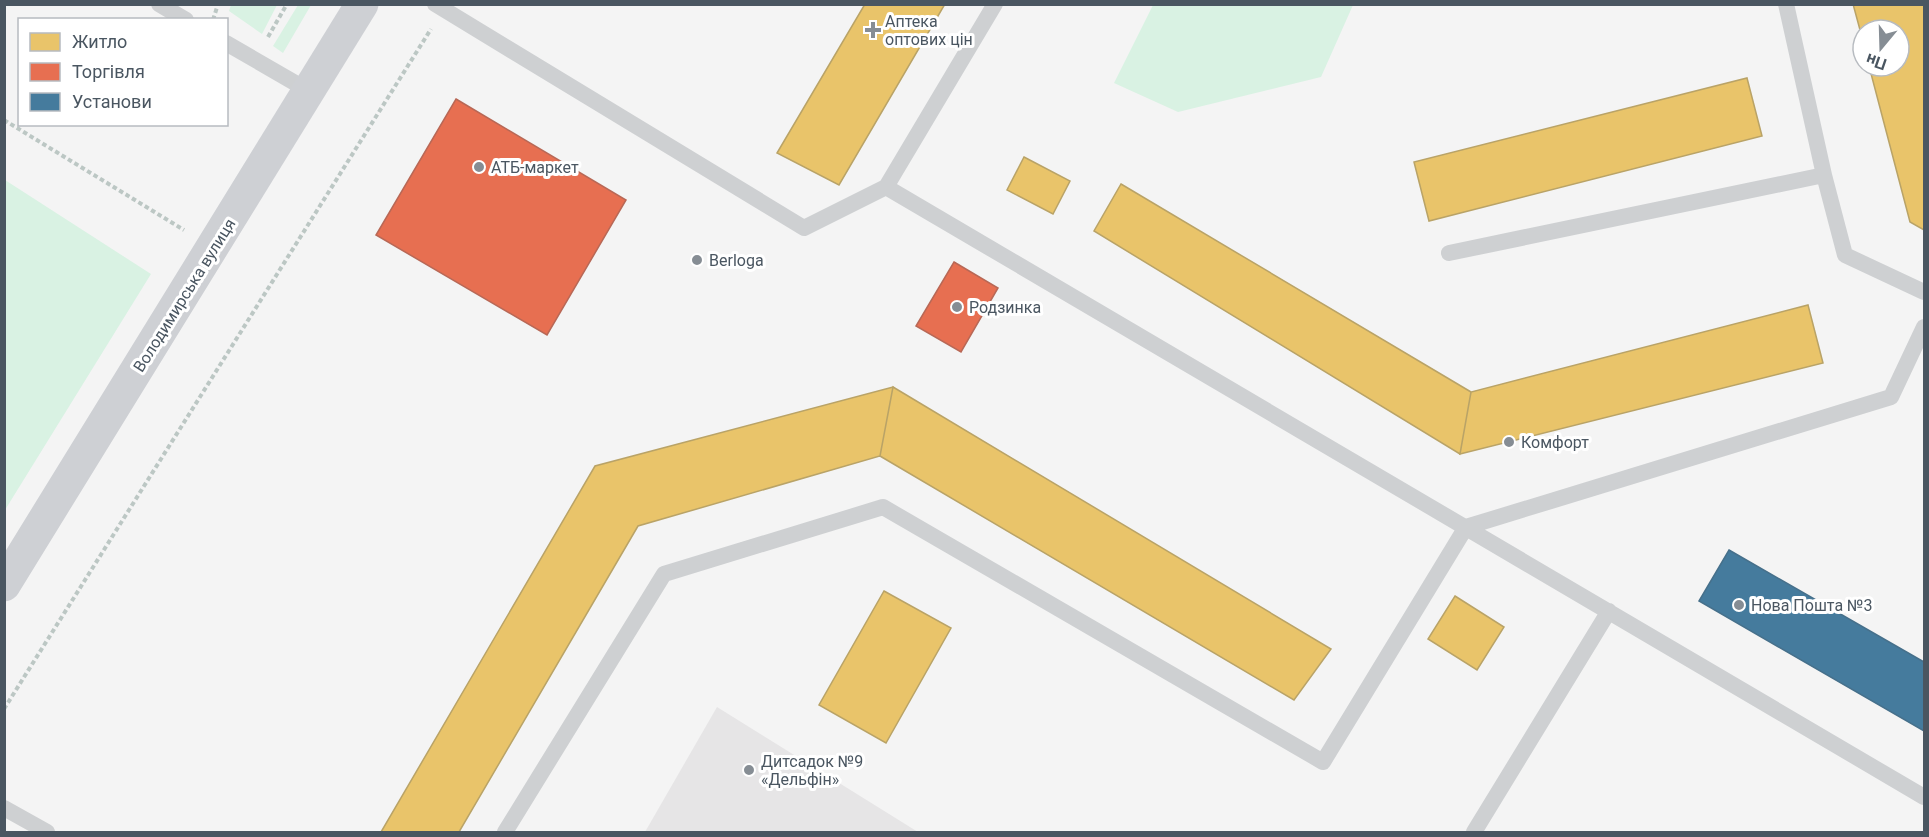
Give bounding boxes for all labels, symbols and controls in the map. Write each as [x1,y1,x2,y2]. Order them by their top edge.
place label: Аптека оптових цін [885,12,973,49]
legend [18,18,228,126]
north arrow [1851,18,1911,78]
marker: Аптека оптових цін [866,23,880,37]
text: Житло [72,31,127,52]
text: Пн [1864,49,1889,74]
text: Торгівля [72,61,145,82]
text: Установи [72,91,152,112]
place label: АТБ-маркет [491,158,579,177]
marker: АТБ-маркет [472,160,486,174]
street label: Володимирська вулиця [129,215,239,375]
place label: Berloga [709,251,764,270]
marker: Berloga [690,253,704,267]
place label: Родзинка [969,298,1041,317]
marker: Родзинка [950,300,964,314]
place label: Комфорт [1521,433,1589,452]
marker: Комфорт [1502,435,1516,449]
place label: Нова Пошта №3 [1751,596,1873,615]
marker: Нова Пошта №3 [1732,598,1746,612]
place label: Дитсадок №9 «Дельфiн» [761,752,863,789]
marker: Дитсадок №9 «Дельфiн» [742,763,756,777]

